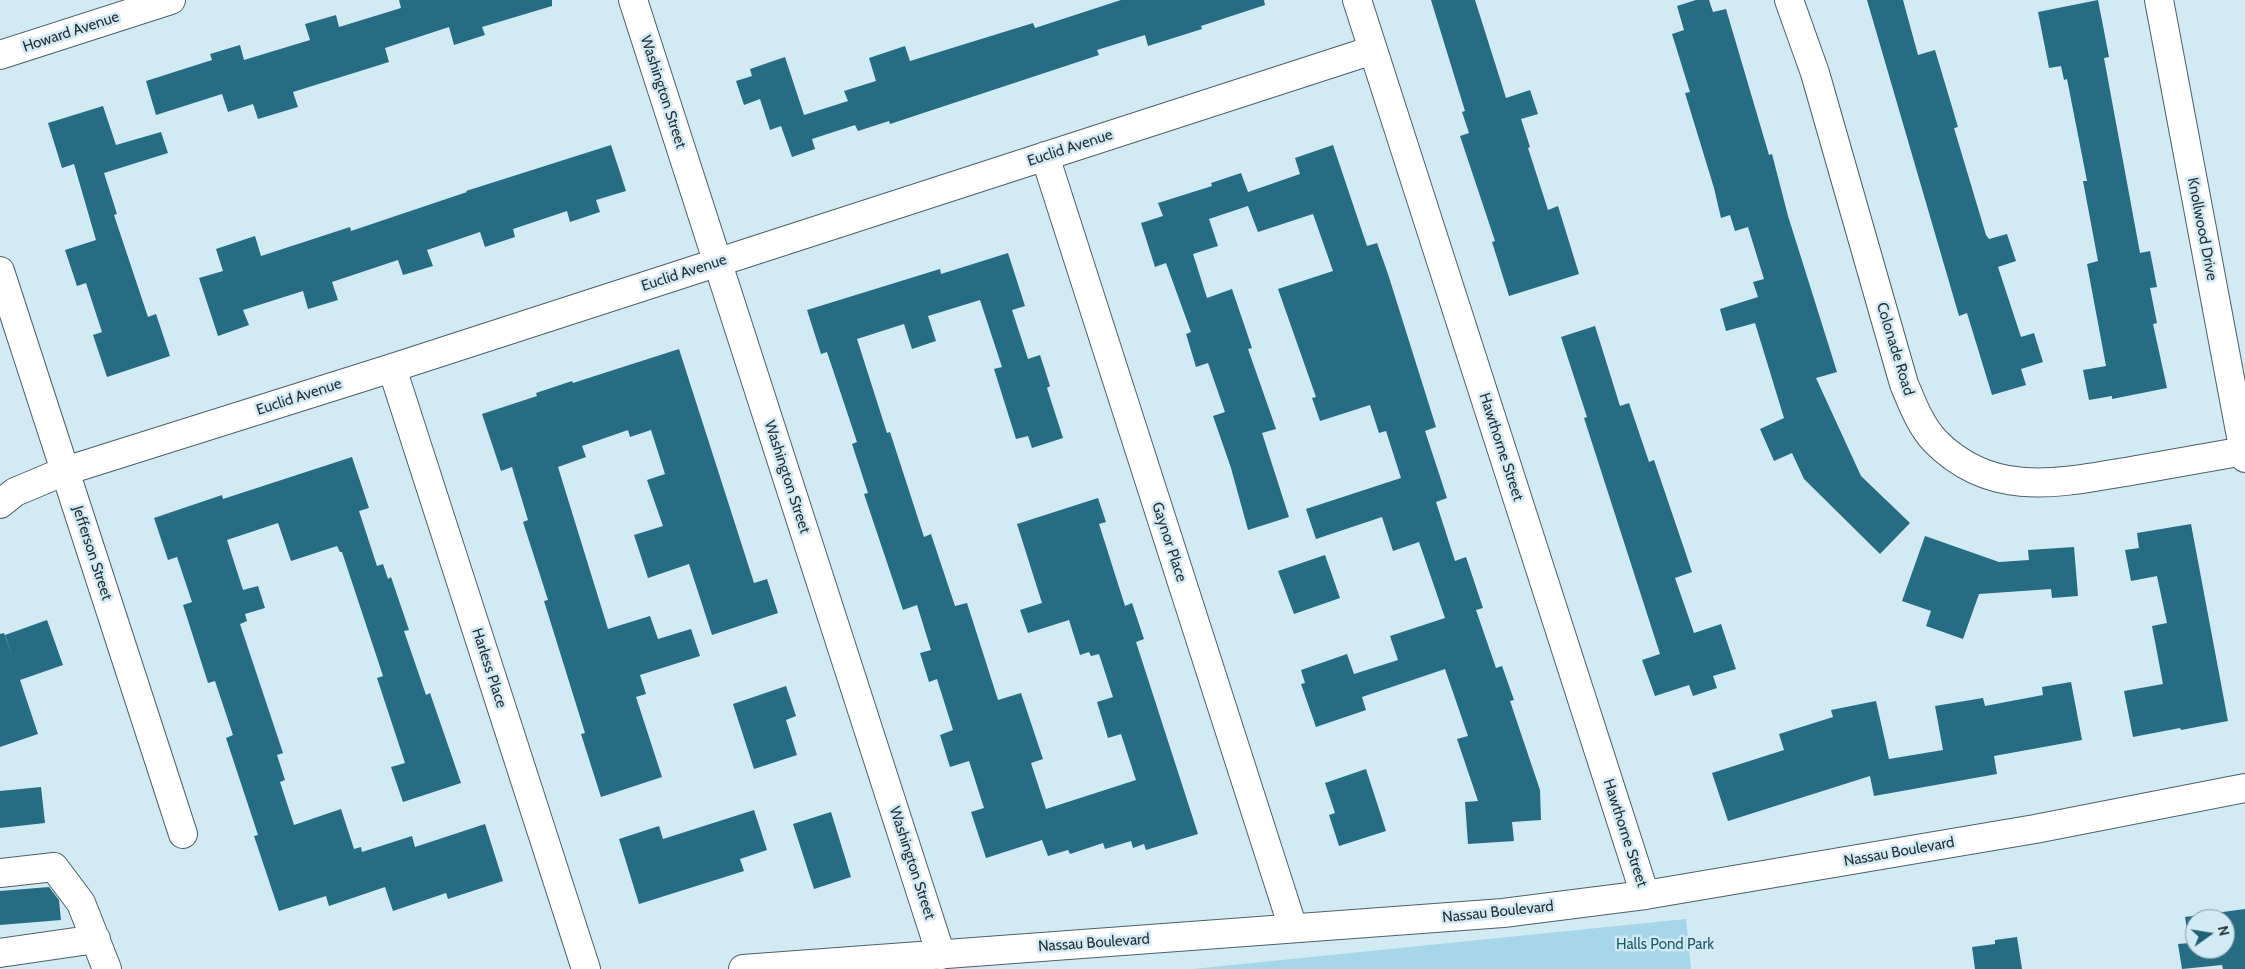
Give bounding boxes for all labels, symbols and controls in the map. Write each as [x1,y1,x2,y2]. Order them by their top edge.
street label: Howard Avenue [20,8,122,56]
street label: Washington Street [636,33,690,151]
street label: Euclid Avenue [1025,126,1115,170]
street label: Knollwood Drive [2183,176,2221,282]
street label: Euclid Avenue [639,251,729,295]
street label: Colonade Road [1872,300,1918,398]
street label: Euclid Avenue [254,375,344,419]
street label: Hawthorne Street [1475,391,1527,503]
street label: Washington Street [760,418,814,536]
street label: Gaynor Place [1148,500,1190,584]
street label: Jefferson Street [68,503,116,603]
street label: Harless Place [468,626,510,710]
street label: Hawthorne Street [1599,777,1651,889]
street label: Washington Street [885,804,939,922]
street label: Nassau Boulevard [1842,833,1956,871]
street label: Nassau Boulevard [1441,897,1555,927]
north arrow [2185,909,2235,959]
text: N [2214,924,2234,938]
street label: Nassau Boulevard [1038,930,1150,956]
park label: Halls Pond Park [1616,936,1714,954]

